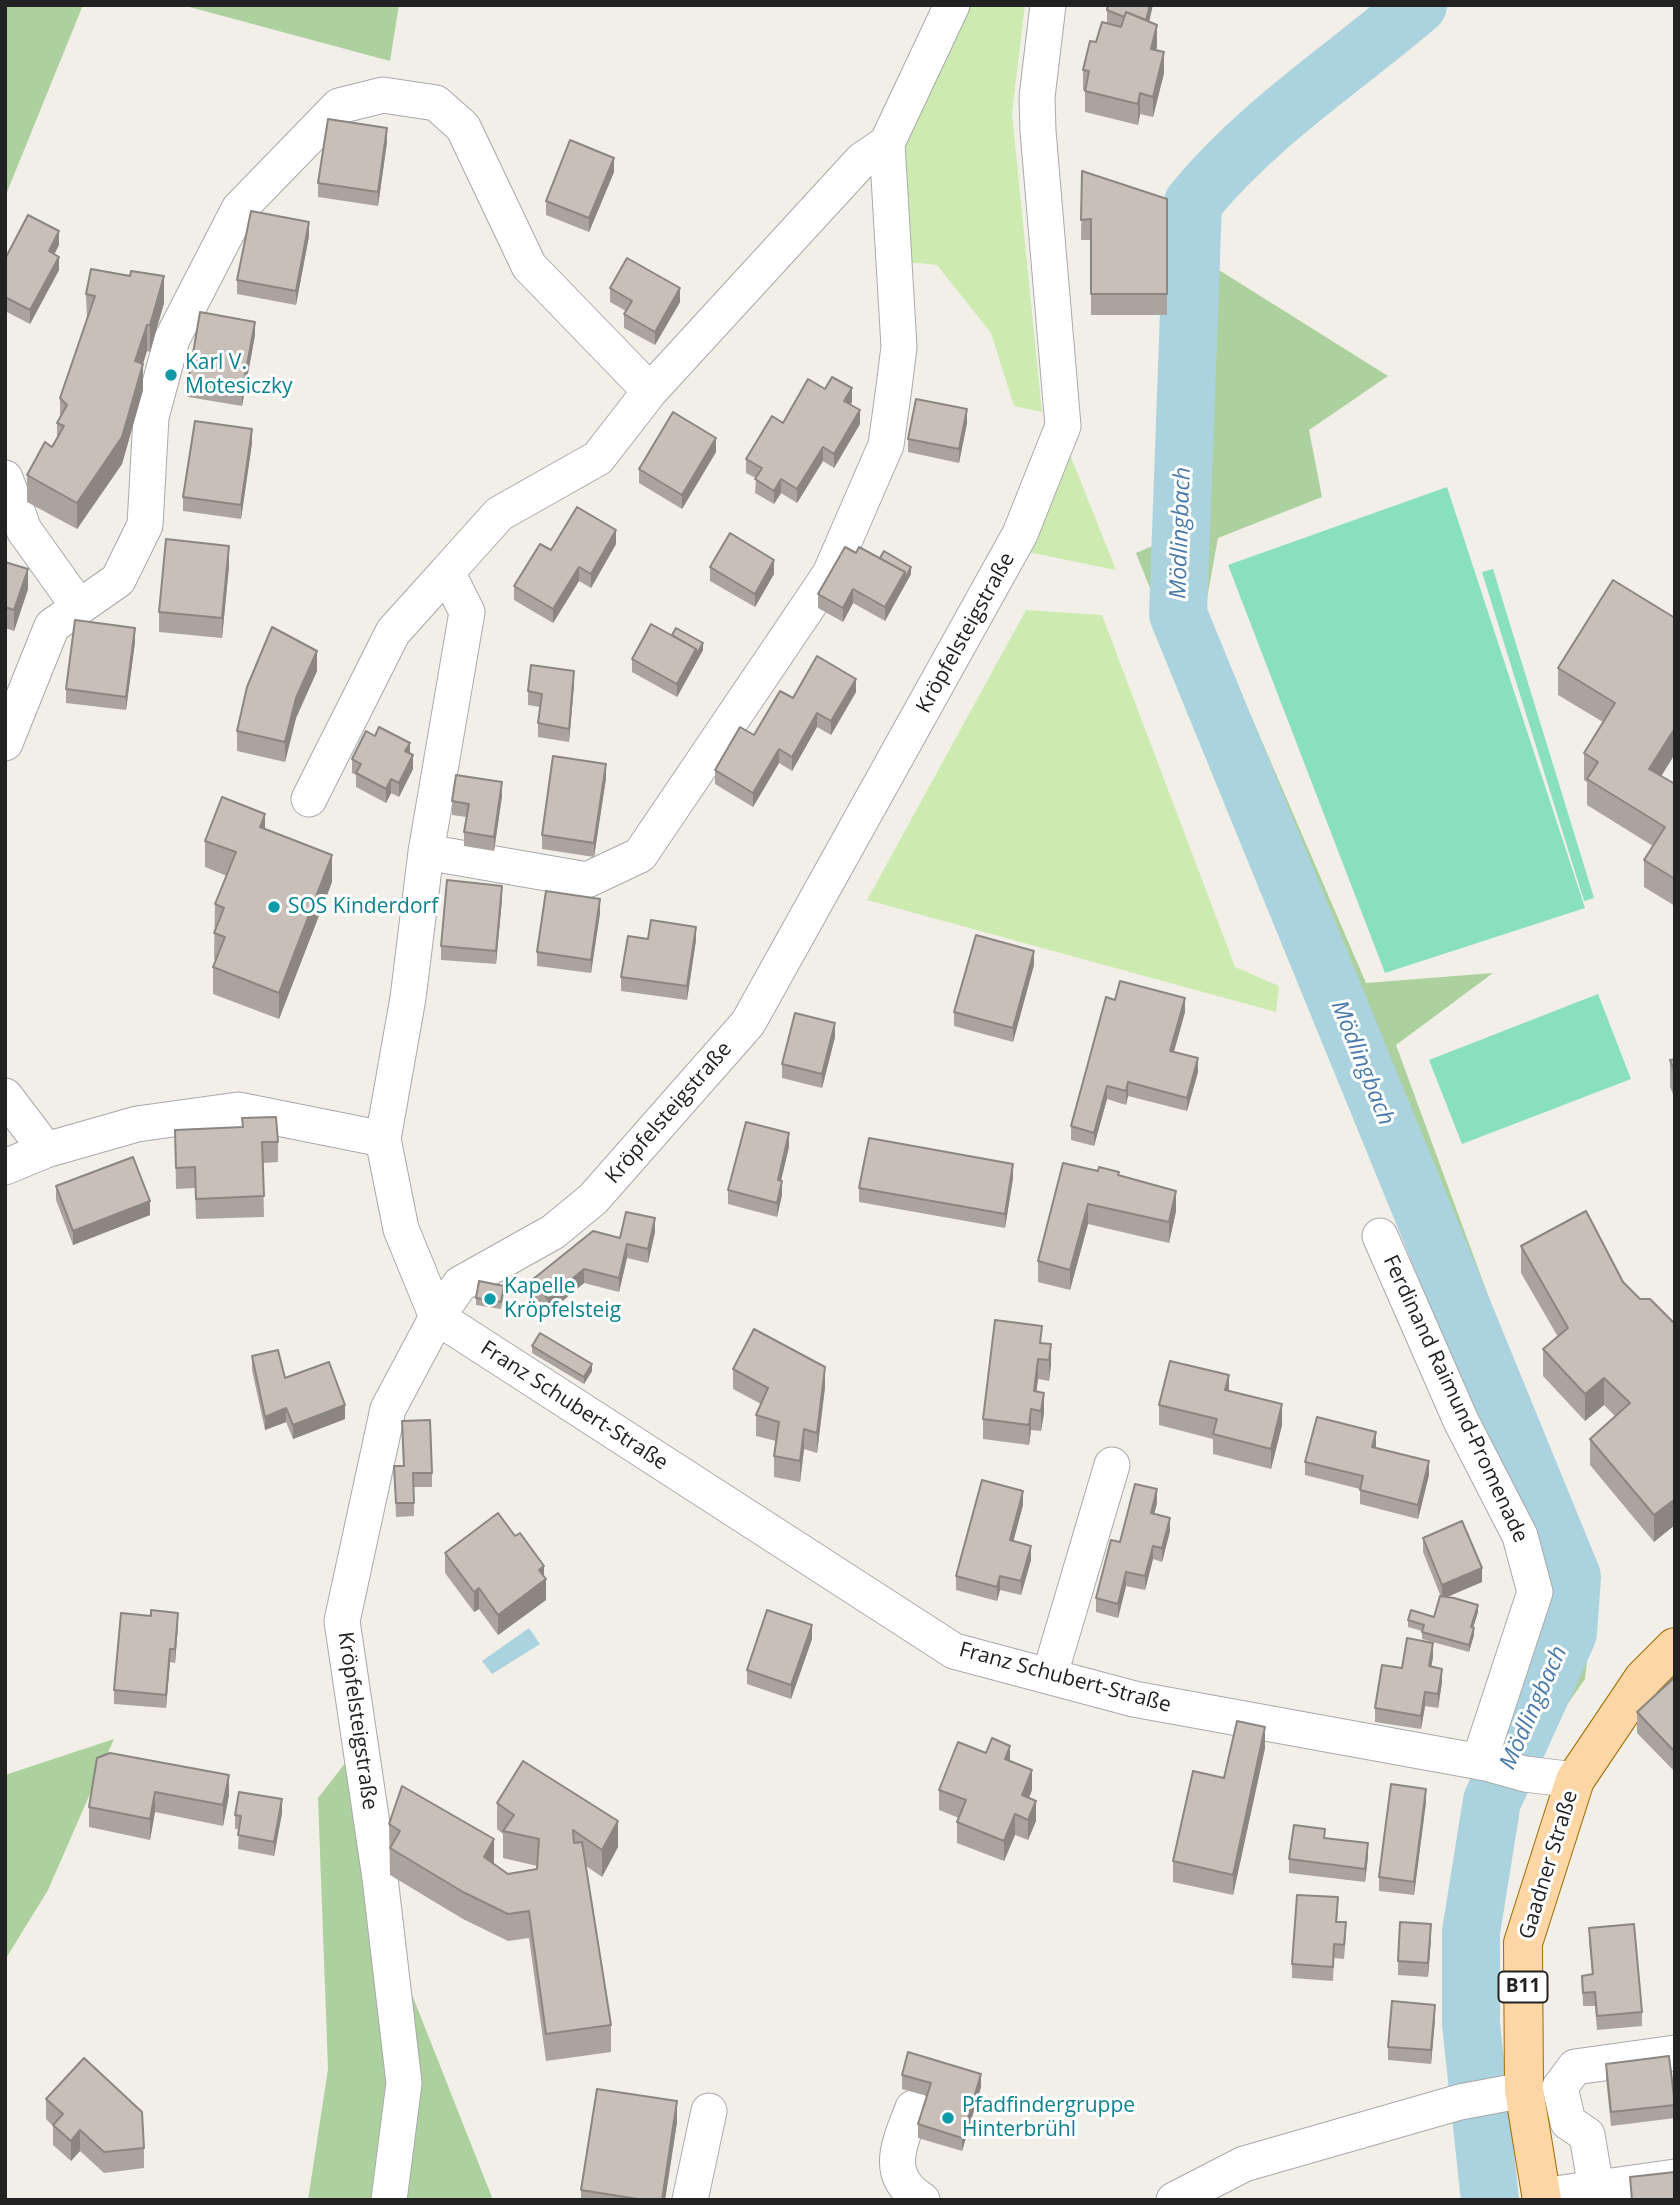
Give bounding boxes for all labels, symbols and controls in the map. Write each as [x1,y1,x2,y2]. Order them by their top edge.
place label: Karl V. Motesiczky [185,350,293,400]
marker: Karl V. Motesiczky [163,367,179,383]
water label: Mödlingbach [1165,466,1197,600]
street label: Kröpfelsteigstraße [911,548,1021,718]
place label: SOS Kinderdorf [288,894,438,920]
marker: SOS Kinderdorf [266,899,282,915]
water label: Mödlingbach [1324,997,1400,1129]
street label: Kröpfelsteigstraße [601,1037,737,1189]
street label: Ferdinand Raimund-Promenade [1377,1251,1533,1547]
place label: Kapelle Kröpfelsteig [504,1274,621,1324]
marker: Kapelle Kröpfelsteig [482,1291,498,1307]
street label: Franz Schubert-Straße [476,1336,672,1476]
street label: Kröpfelsteigstraße [332,1630,382,1812]
street label: Franz Schubert-Straße [956,1638,1174,1718]
water label: Mödlingbach [1494,1642,1574,1774]
street label: Gaadner Straße [1514,1788,1584,1942]
road number: B11 [1498,1971,1548,2002]
place label: Pfadfindergruppe Hinterbrühl [962,2093,1135,2143]
marker: Pfadfindergruppe Hinterbrühl [940,2110,956,2126]

